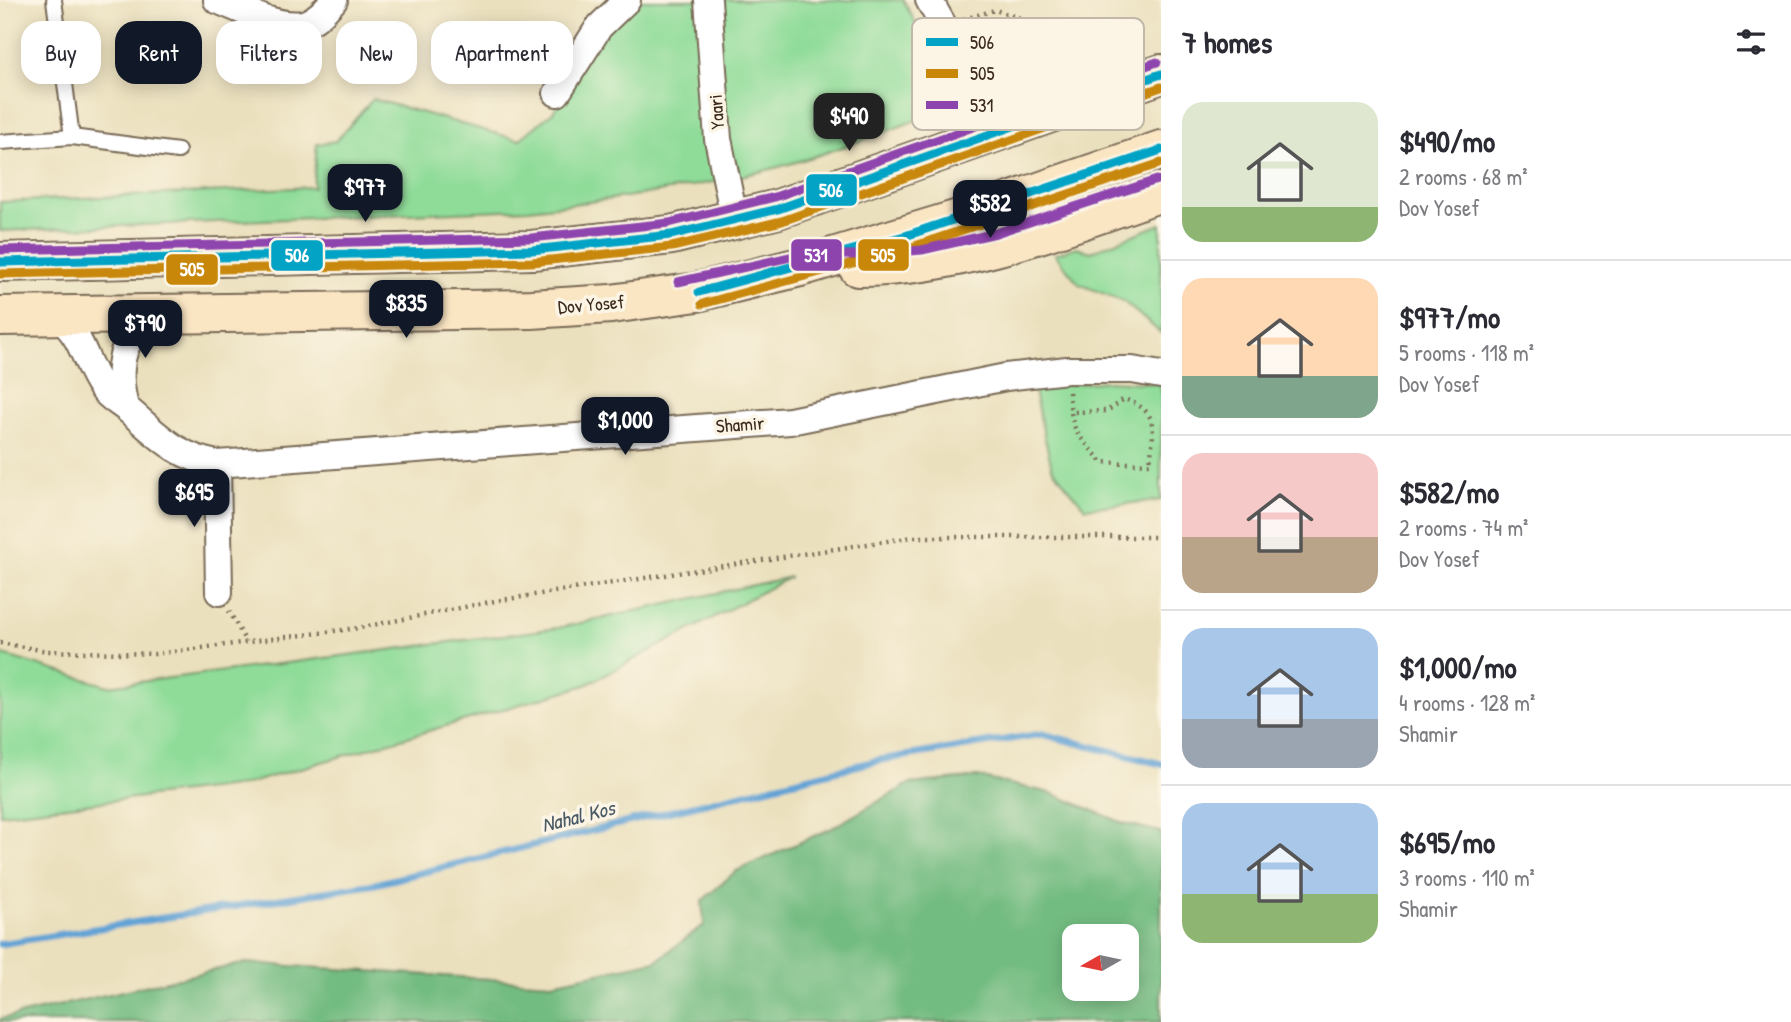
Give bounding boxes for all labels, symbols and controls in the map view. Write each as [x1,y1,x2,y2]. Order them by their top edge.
legend [912,18,1144,130]
chip: Buy [21,21,101,84]
chip: Rent [115,21,202,84]
chip: Filters [216,21,322,84]
chip: New [336,21,417,84]
chip: Apartment [431,21,573,84]
text: 7 homes [1182,22,1272,62]
icon: filters [1732,23,1770,61]
text: 506 [970,29,994,55]
text: 505 [970,60,995,86]
text: 531 [970,92,994,118]
street label: Yaari [702,94,730,130]
pin: $490 [808,94,890,153]
text: $490 [829,100,869,131]
text: $490/mo [1399,121,1495,161]
icon: home [1238,130,1322,214]
text: 2 rooms · 68 m² [1399,161,1527,192]
pin: $977 [324,164,406,224]
text: $977 [344,171,386,202]
line badge: 506 [805,173,858,207]
text: 506 [819,177,843,203]
pin: $582 [949,180,1031,240]
text: $582 [969,187,1011,218]
text: Dov Yosef [1399,192,1479,223]
line badge: 531 [790,238,843,272]
line badge: 505 [857,238,910,272]
line badge: 506 [270,239,324,272]
text: 506 [285,242,309,268]
text: 531 [804,242,828,268]
text: 505 [871,242,896,268]
line badge: 505 [165,253,219,286]
text: 505 [180,256,205,282]
pin: $835 [365,280,447,340]
text: $835 [385,287,427,318]
street label: Dov Yosef [557,288,625,320]
text: $977/mo [1399,297,1500,337]
pin: $790 [104,300,186,360]
icon: home [1238,306,1322,390]
text: $790 [124,307,166,338]
text: 5 rooms · 118 m² [1399,337,1534,368]
text: Dov Yosef [1399,368,1479,399]
pin: $1,000 [568,398,682,457]
text: $1,000 [597,404,653,435]
street label: Shamir [715,409,766,439]
pin: $695 [153,470,235,529]
text: $582/mo [1399,472,1499,512]
text: $695 [174,476,214,507]
icon: home [1238,481,1322,565]
text: 2 rooms · 74 m² [1399,512,1528,543]
text: Dov Yosef [1399,543,1479,574]
text: $1,000/mo [1399,647,1517,687]
icon: home [1238,656,1322,740]
text: 4 rooms · 128 m² [1399,687,1535,718]
text: Shamir [1399,718,1458,749]
water label: Nahal Kos [538,792,619,839]
text: $695/mo [1399,822,1495,862]
icon: home [1238,831,1322,915]
text: 3 rooms · 110 m² [1399,862,1535,893]
text: Shamir [1399,893,1458,924]
north arrow [1062,924,1139,1001]
map controls [1062,924,1139,1001]

